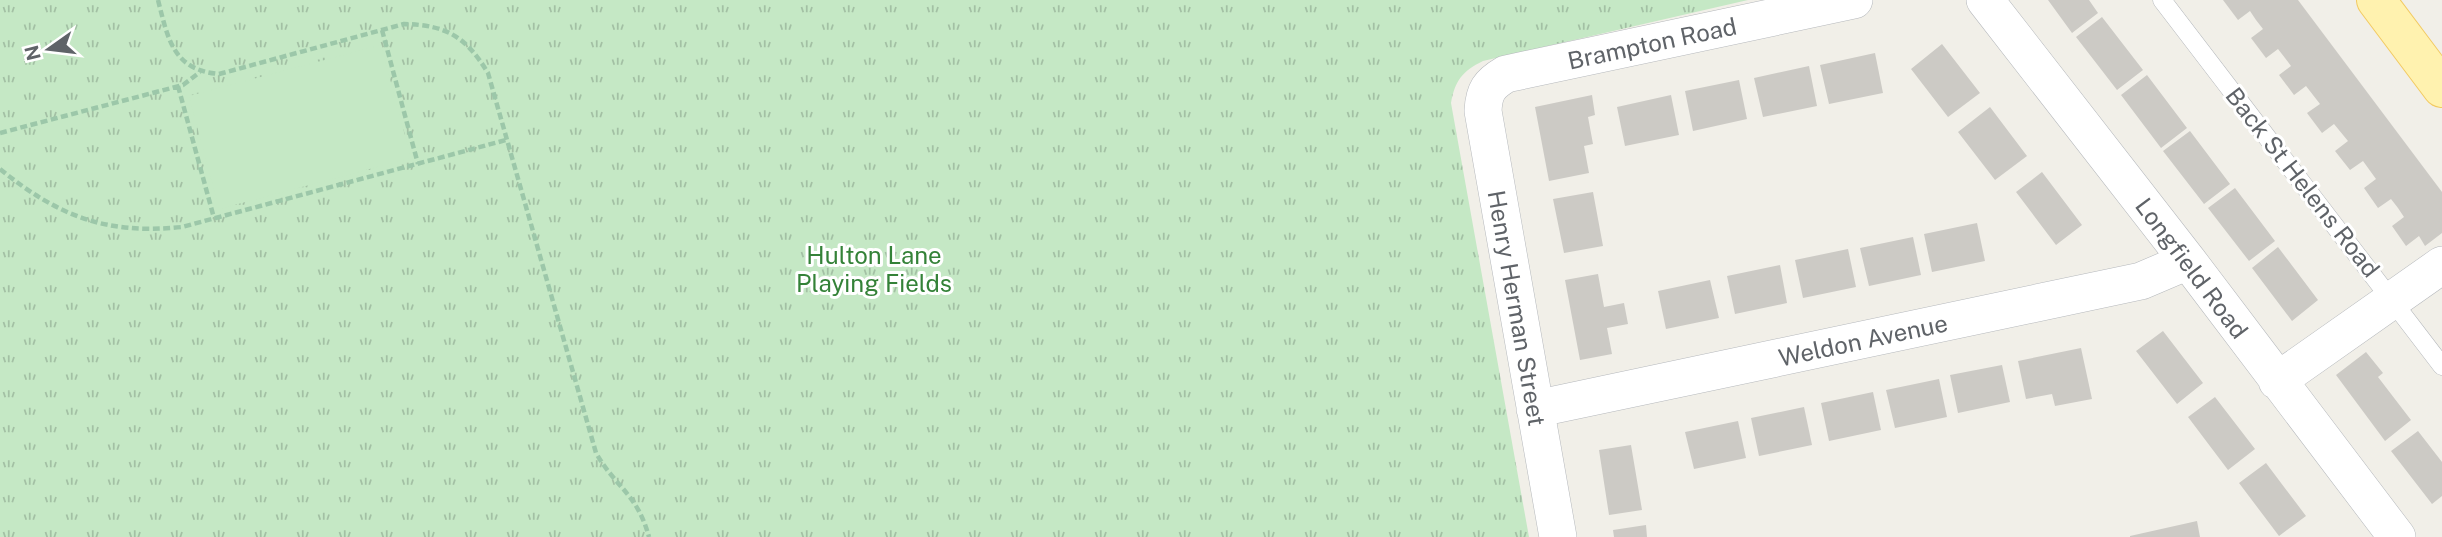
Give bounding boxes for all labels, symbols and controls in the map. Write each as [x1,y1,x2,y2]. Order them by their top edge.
street label: Brampton Road [1565,11,1739,75]
north arrow [14,14,84,84]
text: N [20,43,45,63]
street label: Back St Helens Road [2220,82,2386,282]
street label: Henry Herman Street [1482,188,1552,428]
street label: Longfield Road [2130,192,2254,344]
park label: Hulton Lane Playing Fields [796,241,952,297]
street label: Weldon Avenue [1776,308,1950,372]

